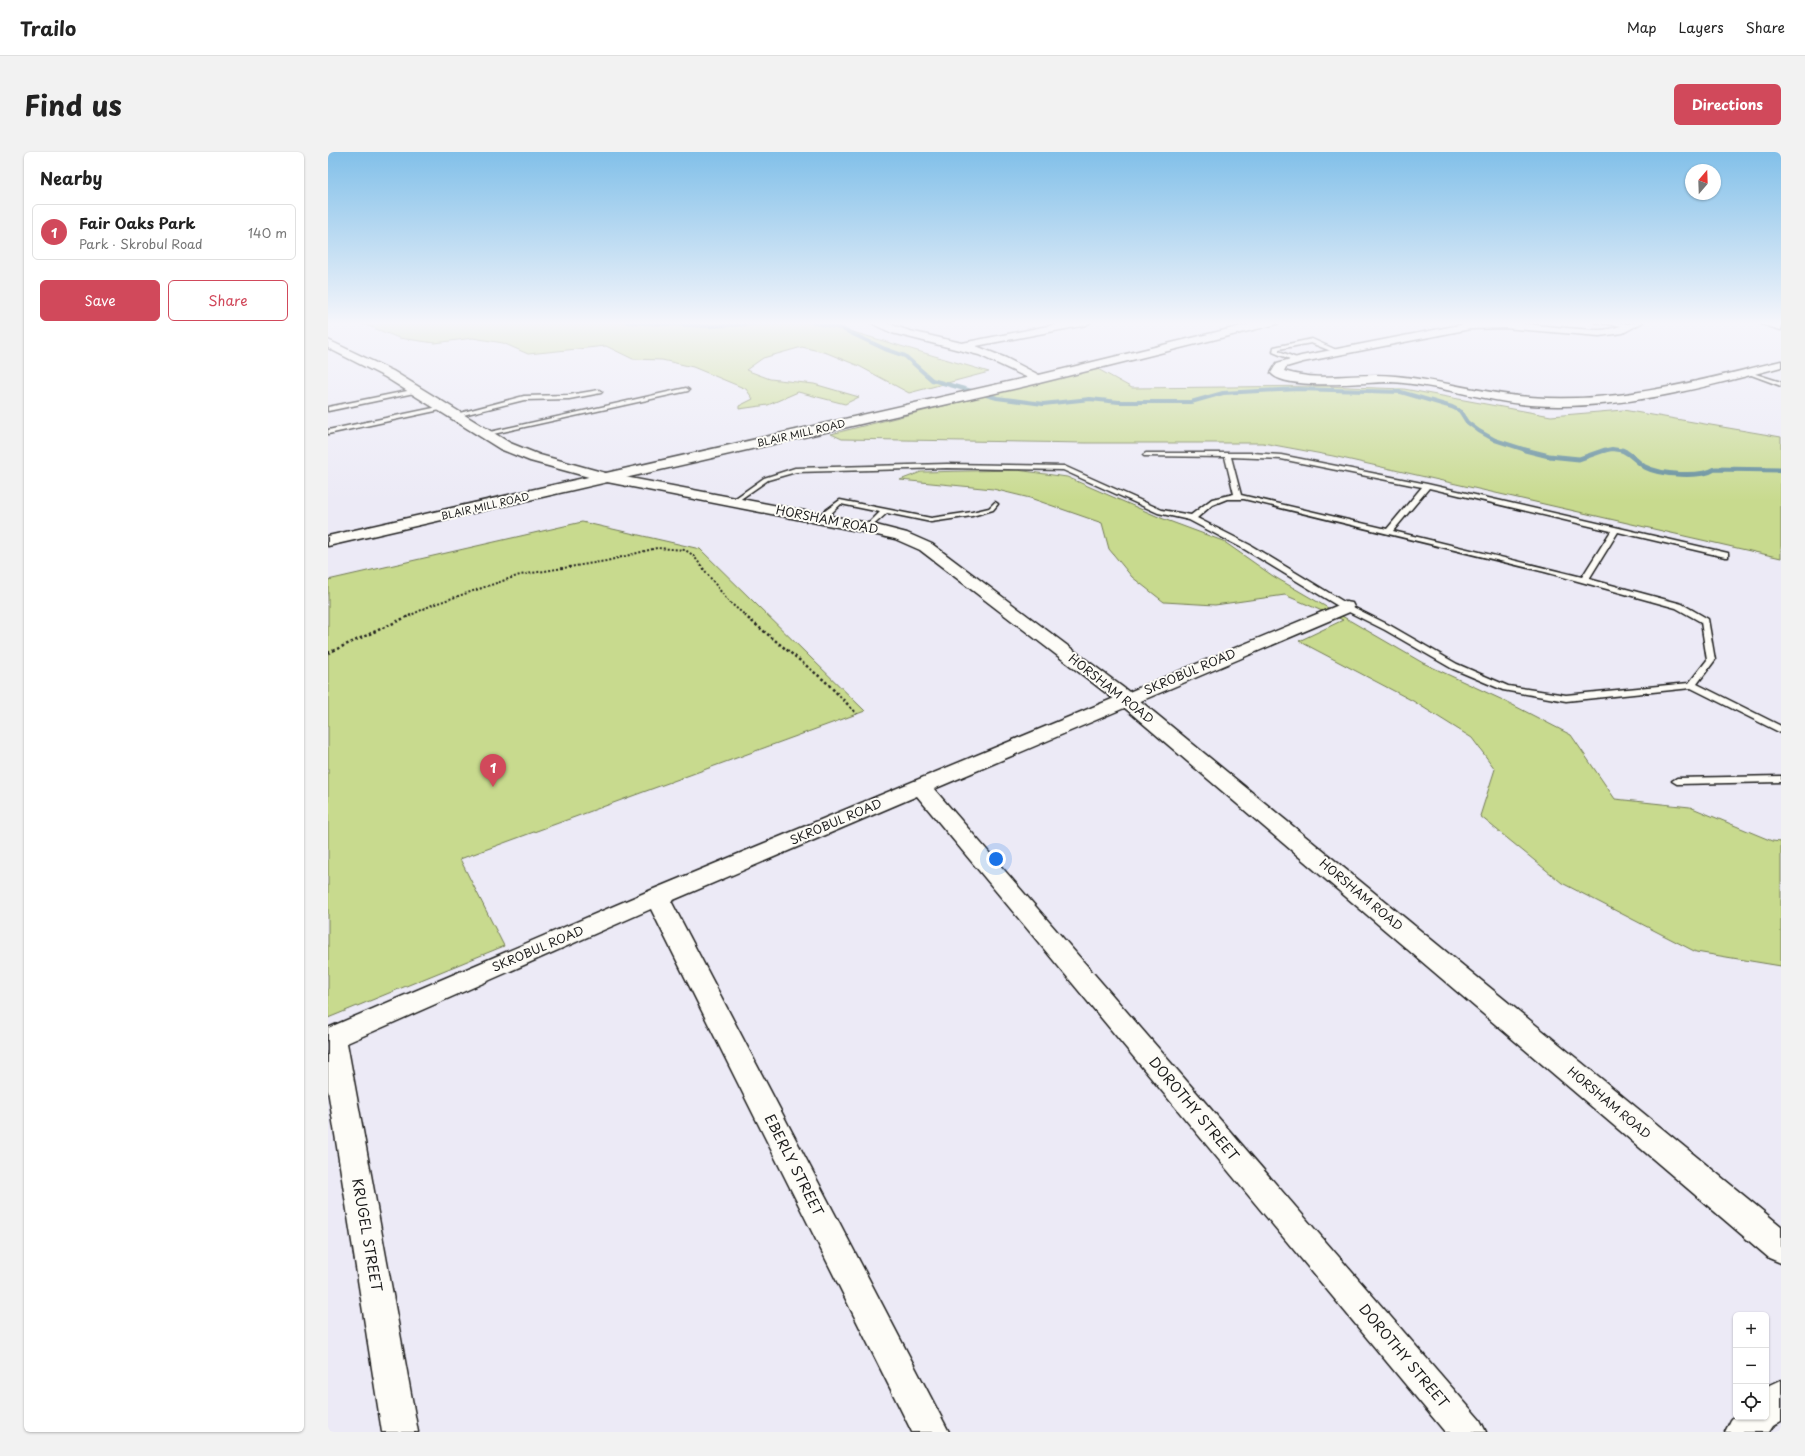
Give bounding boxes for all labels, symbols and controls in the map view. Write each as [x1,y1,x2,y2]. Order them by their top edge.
text: Trailo [20,14,76,42]
text: Map [1627,17,1657,38]
text: Layers [1679,17,1724,38]
text: Share [1746,17,1785,38]
text: Find us [24,83,122,126]
button: Directions [1674,84,1781,125]
north arrow [1685,164,1721,200]
text: Nearby [40,165,102,191]
text: Fair Oaks Park [79,211,196,234]
text: 1 [51,223,57,242]
text: 140 m [248,223,287,242]
text: Park · Skrobul Road [79,234,203,253]
button: Save [40,280,160,321]
button: Share [168,280,288,321]
street label: BLAIR MILL ROAD [755,415,847,450]
street label: BLAIR MILL ROAD [439,488,531,523]
street label: HORSHAM ROAD [774,500,880,538]
street label: SKROBUL ROAD [1141,644,1238,699]
street label: HORSHAM ROAD [1065,649,1158,727]
pin: 1 [480,754,506,787]
street label: SKROBUL ROAD [787,794,884,849]
your location [986,849,1006,869]
street label: HORSHAM ROAD [1316,854,1407,935]
street label: SKROBUL ROAD [489,921,586,976]
street label: DOROTHY STREET [1145,1052,1245,1166]
street label: HORSHAM ROAD [1564,1062,1655,1143]
street label: EBERLY STREET [760,1110,829,1220]
street label: KRUGEL STREET [347,1177,388,1294]
street label: DOROTHY STREET [1355,1299,1455,1413]
map controls [1733,1312,1769,1420]
button: + [1733,1312,1769,1348]
button: − [1733,1348,1769,1384]
button: locate [1733,1384,1769,1420]

